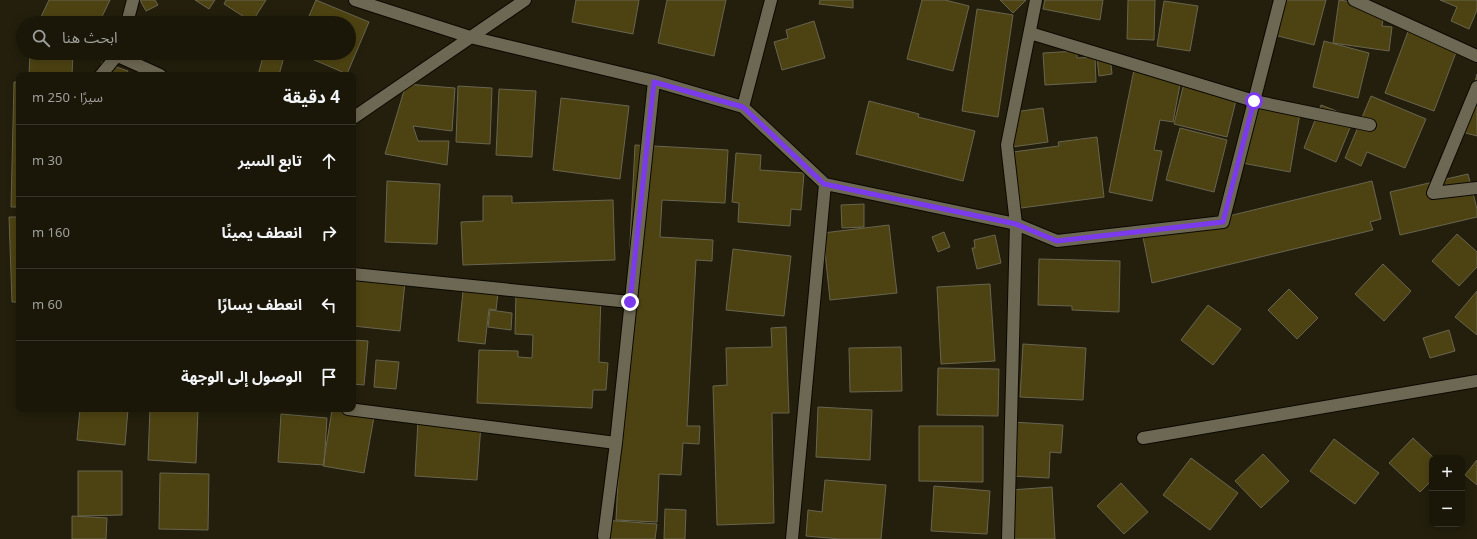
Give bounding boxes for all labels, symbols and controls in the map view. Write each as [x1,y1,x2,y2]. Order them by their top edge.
search box [16,16,356,60]
text: ابحث هنا [62,22,118,54]
icon: search [30,27,52,49]
text: 4 دقيقة [283,80,340,116]
text: سيرًا · 250 m [32,84,103,112]
route start [1245,92,1263,110]
text: تابع السير [238,145,302,177]
text: 30 m [32,147,62,175]
icon: ahead [318,150,340,172]
text: انعطف يمينًا [221,217,302,249]
text: 160 m [32,219,70,247]
icon: right [318,222,340,244]
text: انعطف يسارًا [218,289,302,321]
text: 60 m [32,291,62,319]
route end [621,293,639,311]
icon: left [318,294,340,316]
text: الوصول إلى الوجهة [181,361,302,393]
icon: arrive [318,366,340,388]
map controls [1429,455,1465,527]
button: + [1429,455,1465,491]
button: − [1429,491,1465,527]

